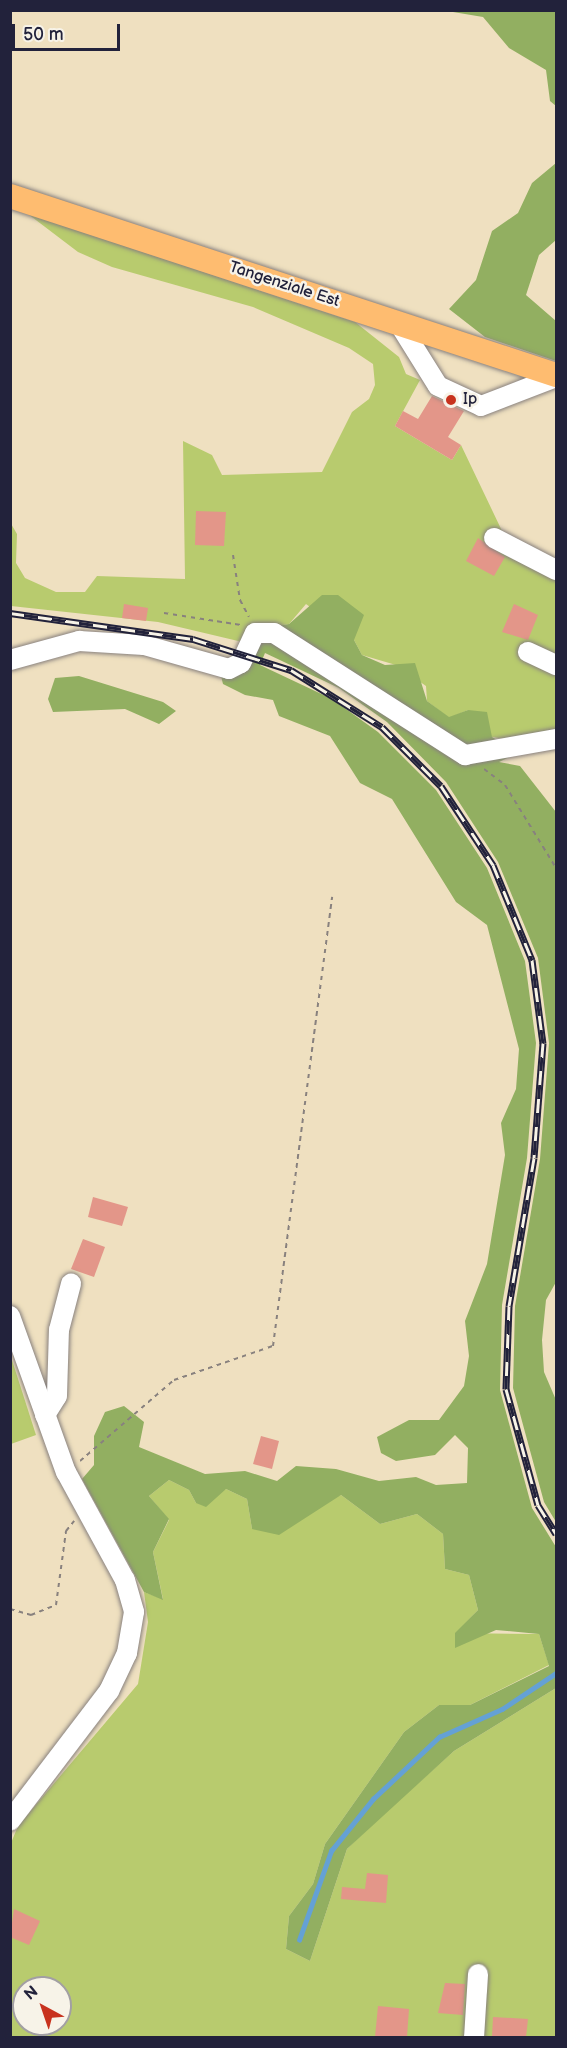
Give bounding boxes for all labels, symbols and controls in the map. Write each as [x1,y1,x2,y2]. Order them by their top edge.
scale bar [15,12,123,50]
text: 50 m [23,24,64,45]
street label: Tangenziale Est [226,258,342,312]
place label: Ip [463,390,477,410]
marker: Ip [444,393,458,407]
north arrow [12,1976,72,2036]
text: N [21,1982,42,2005]

